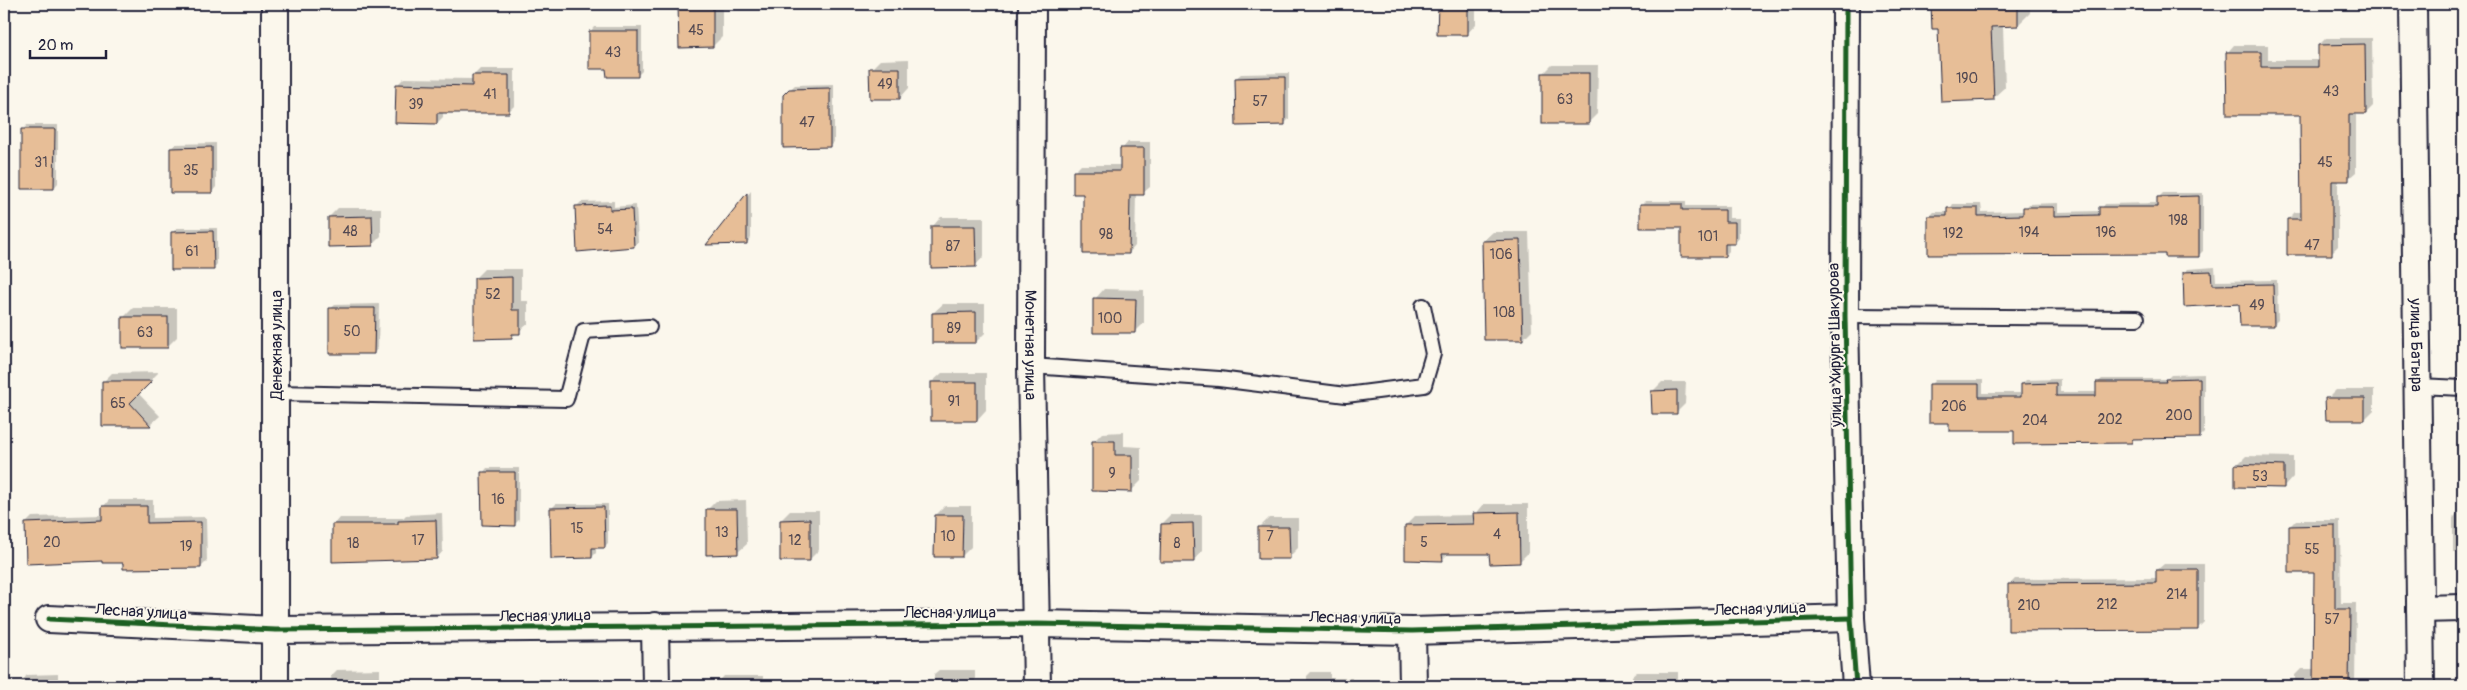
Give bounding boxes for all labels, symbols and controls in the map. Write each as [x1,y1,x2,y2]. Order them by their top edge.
house number: 45 [688,22,704,39]
scale bar [30,28,106,60]
text: 20 m [38,36,73,55]
house number: 43 [605,44,621,61]
house number: 190 [1956,70,1978,87]
house number: 49 [877,76,893,93]
house number: 43 [2323,83,2339,100]
house number: 41 [483,86,497,103]
house number: 63 [1557,91,1573,108]
house number: 57 [1253,93,1268,110]
house number: 39 [408,96,424,113]
house number: 47 [799,114,815,131]
house number: 31 [34,154,48,171]
house number: 45 [2317,154,2333,171]
house number: 35 [183,162,199,179]
house number: 198 [2168,212,2188,229]
house number: 54 [597,221,613,238]
house number: 48 [342,223,358,240]
house number: 194 [2019,224,2039,241]
house number: 196 [2096,224,2116,241]
house number: 192 [1943,225,1963,242]
house number: 98 [1099,226,1113,243]
house number: 101 [1698,228,1718,245]
house number: 47 [2304,237,2320,254]
house number: 87 [946,238,961,255]
house number: 61 [185,243,199,260]
house number: 106 [1489,246,1513,263]
street label: улица Хирурга Шакурова [1824,263,1846,428]
house number: 52 [485,286,501,303]
street label: Денежная улица [267,290,287,401]
street label: Монетная улица [1020,290,1041,400]
house number: 49 [2249,297,2265,314]
street label: улица Батыра [2405,297,2427,392]
house number: 108 [1493,304,1515,321]
house number: 100 [1098,310,1122,327]
house number: 89 [947,320,961,337]
house number: 50 [343,323,361,340]
house number: 63 [137,324,153,341]
house number: 91 [948,393,960,410]
house number: 65 [110,395,126,412]
house number: 206 [1941,398,1967,415]
house number: 200 [2166,407,2192,424]
house number: 202 [2097,411,2123,428]
house number: 204 [2022,412,2048,429]
house number: 9 [1108,465,1116,482]
house number: 53 [2252,468,2268,485]
house number: 16 [491,491,505,508]
house number: 15 [570,520,584,537]
house number: 13 [715,524,729,541]
house number: 4 [1493,526,1501,543]
house number: 10 [940,528,956,545]
house number: 7 [1266,528,1274,545]
house number: 17 [412,532,425,549]
house number: 12 [788,532,802,549]
house number: 20 [43,534,61,551]
house number: 5 [1420,534,1428,551]
house number: 18 [347,535,359,552]
house number: 8 [1173,535,1181,552]
house number: 19 [180,538,192,555]
house number: 55 [2304,541,2320,558]
house number: 214 [2166,586,2188,603]
house number: 212 [2096,596,2118,613]
street label: Лесная улица [1713,597,1806,621]
house number: 210 [2018,597,2040,614]
street label: Лесная улица [94,600,187,624]
street label: Лесная улица [903,603,996,623]
street label: Лесная улица [498,605,591,627]
street label: Лесная улица [1308,607,1401,629]
house number: 57 [2325,611,2340,628]

